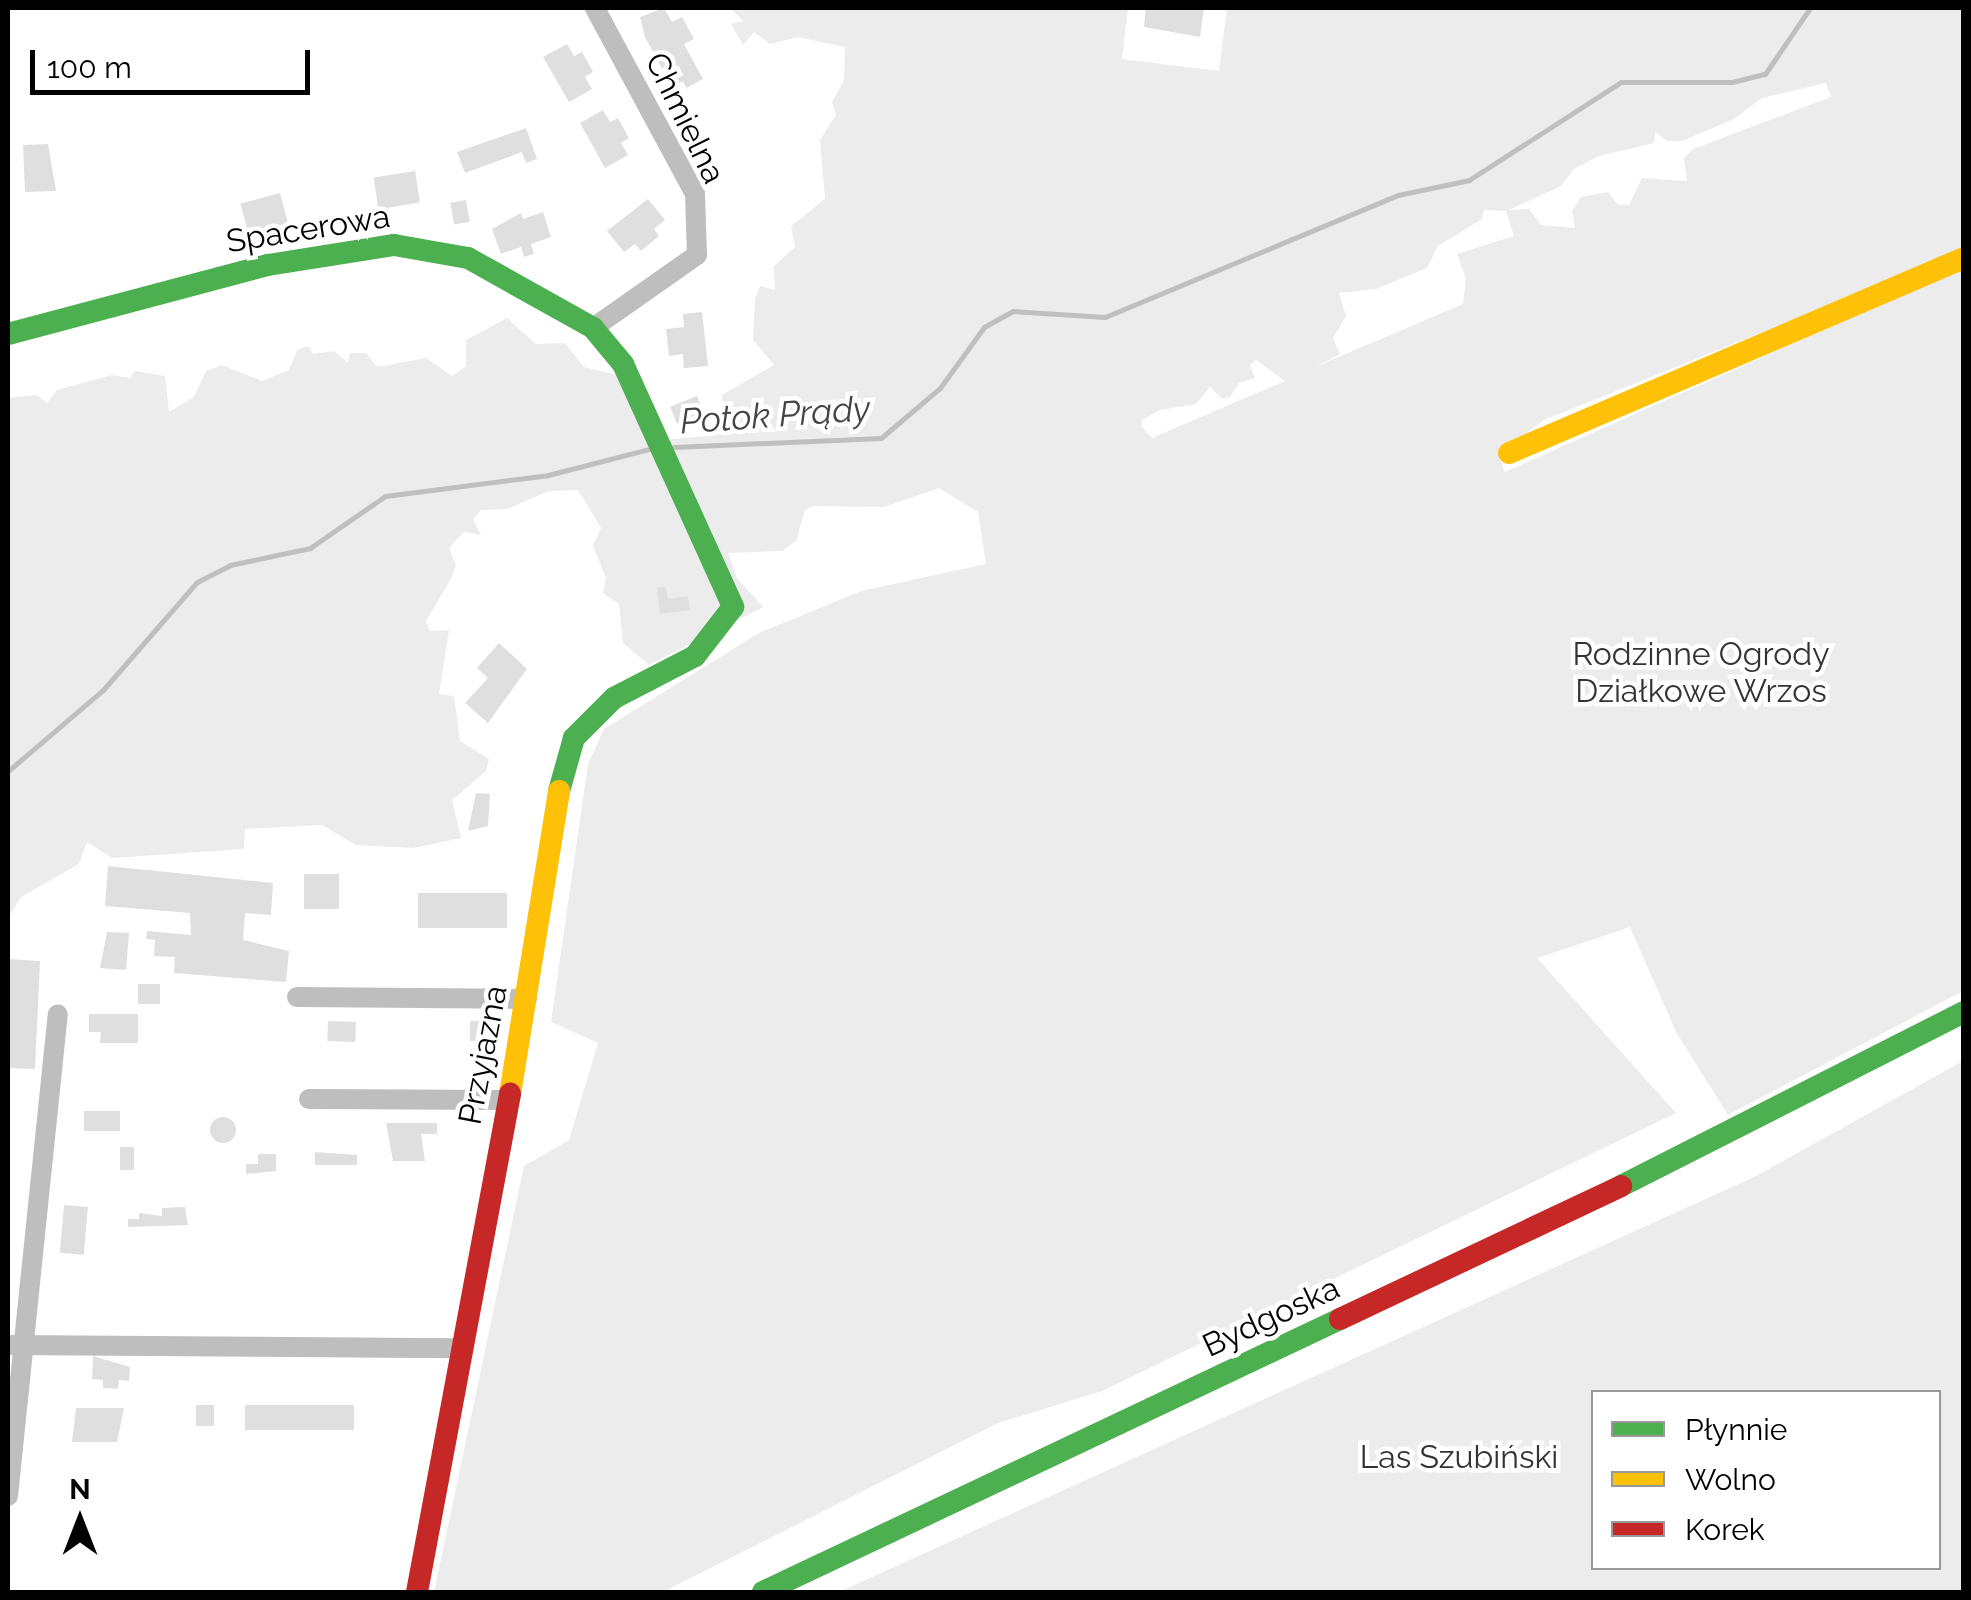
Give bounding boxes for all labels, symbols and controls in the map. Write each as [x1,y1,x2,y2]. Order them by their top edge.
scale bar [35,30,315,92]
street label: Chmielna [637,46,733,190]
text: 100 m [47,50,132,85]
street label: Spacerowa [224,197,392,261]
water label: Potok Prądy [679,387,871,443]
park label: Rodzinne Ogrody Działkowe Wrzos [1572,636,1830,711]
street label: Przyjazna [451,982,515,1128]
street label: Bydgoska [1197,1269,1345,1365]
legend [1591,1390,1941,1570]
text: Płynnie [1685,1412,1787,1447]
park label: Las Szubiński [1360,1438,1558,1476]
text: Wolno [1685,1462,1776,1497]
north arrow [30,1470,130,1570]
text: N [69,1473,91,1506]
text: Korek [1685,1512,1765,1547]

